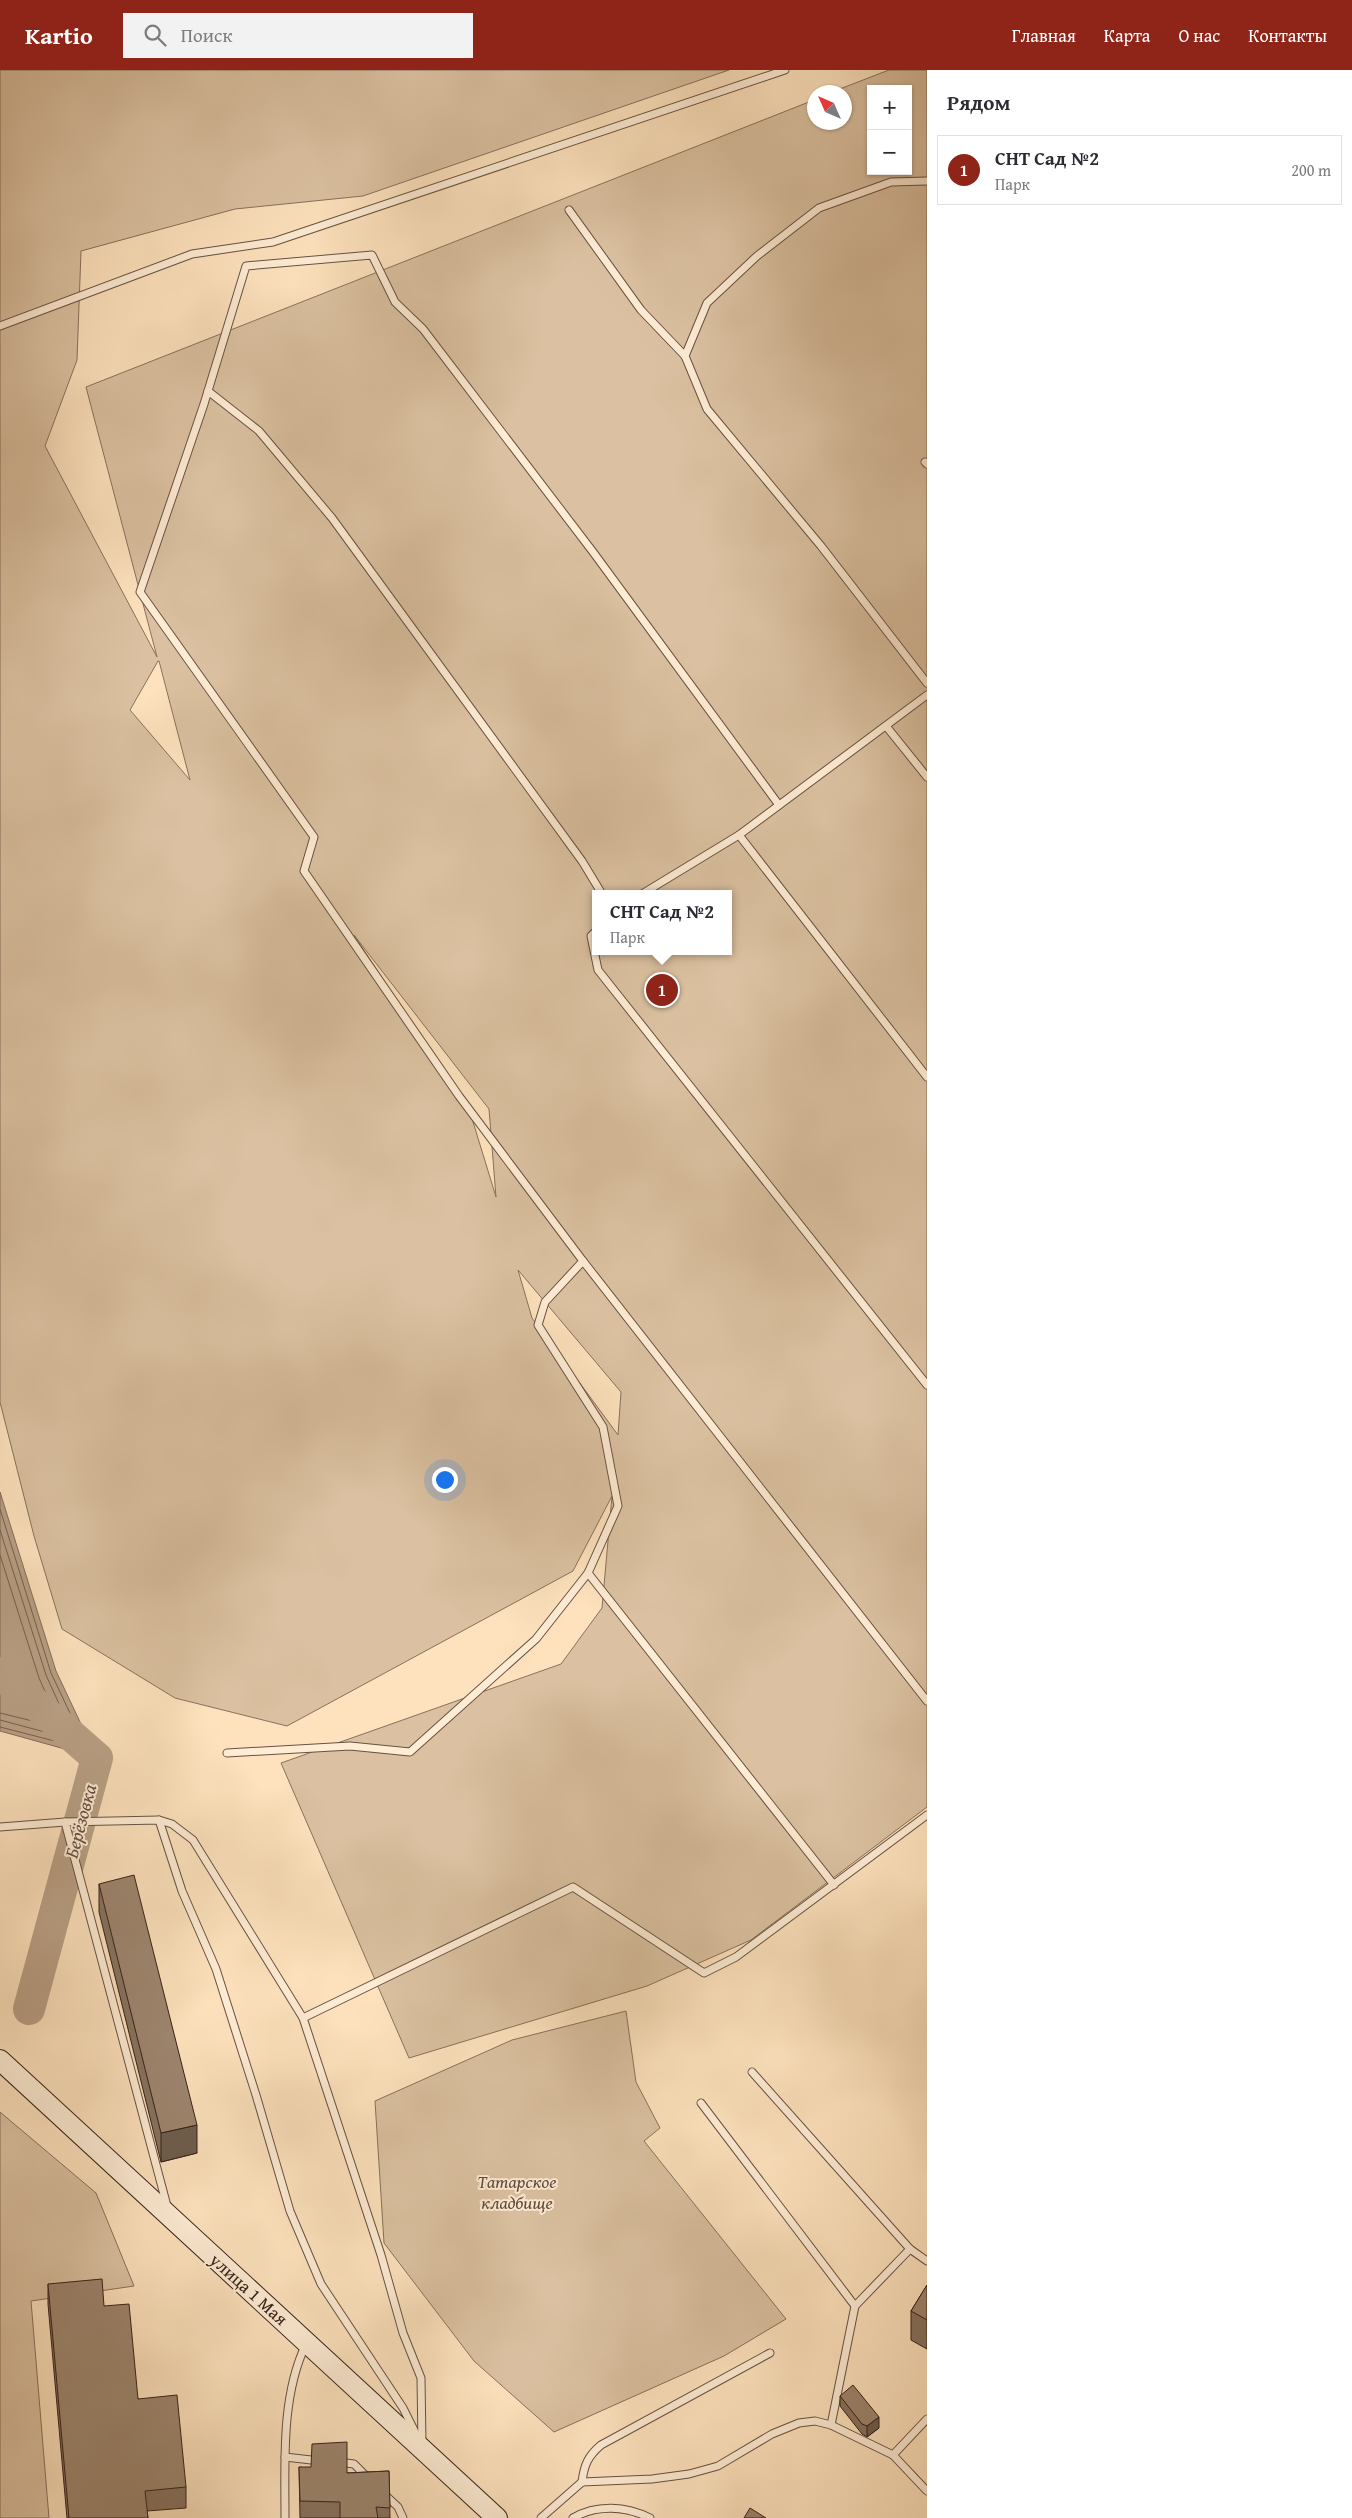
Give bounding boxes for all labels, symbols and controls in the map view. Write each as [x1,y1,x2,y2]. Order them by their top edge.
search box [123,13,473,58]
text: Kartio [25,18,93,53]
icon: search [141,21,169,49]
text: Поиск [181,21,232,49]
text: Главная [1012,22,1076,49]
text: Карта [1104,22,1150,49]
text: О нас [1178,22,1220,49]
text: Контакты [1248,22,1327,49]
north arrow [807,85,852,130]
map controls [867,85,912,175]
button: + [867,85,912,130]
text: Рядом [947,87,1010,118]
button: − [867,130,912,175]
text: СНТ Сад №2 [995,144,1099,172]
text: 1 [960,158,968,182]
text: 200 m [1291,158,1331,182]
text: Парк [995,172,1030,196]
popup [592,890,732,955]
text: СНТ Сад №2 [610,897,714,925]
text: Парк [610,925,645,949]
pin: 1 [646,971,678,1009]
your location [432,1467,458,1493]
water label: Берёзовка [57,1781,103,1861]
park label: Татарское кладбище [477,2168,557,2216]
street label: улица 1 Мая [203,2246,294,2331]

